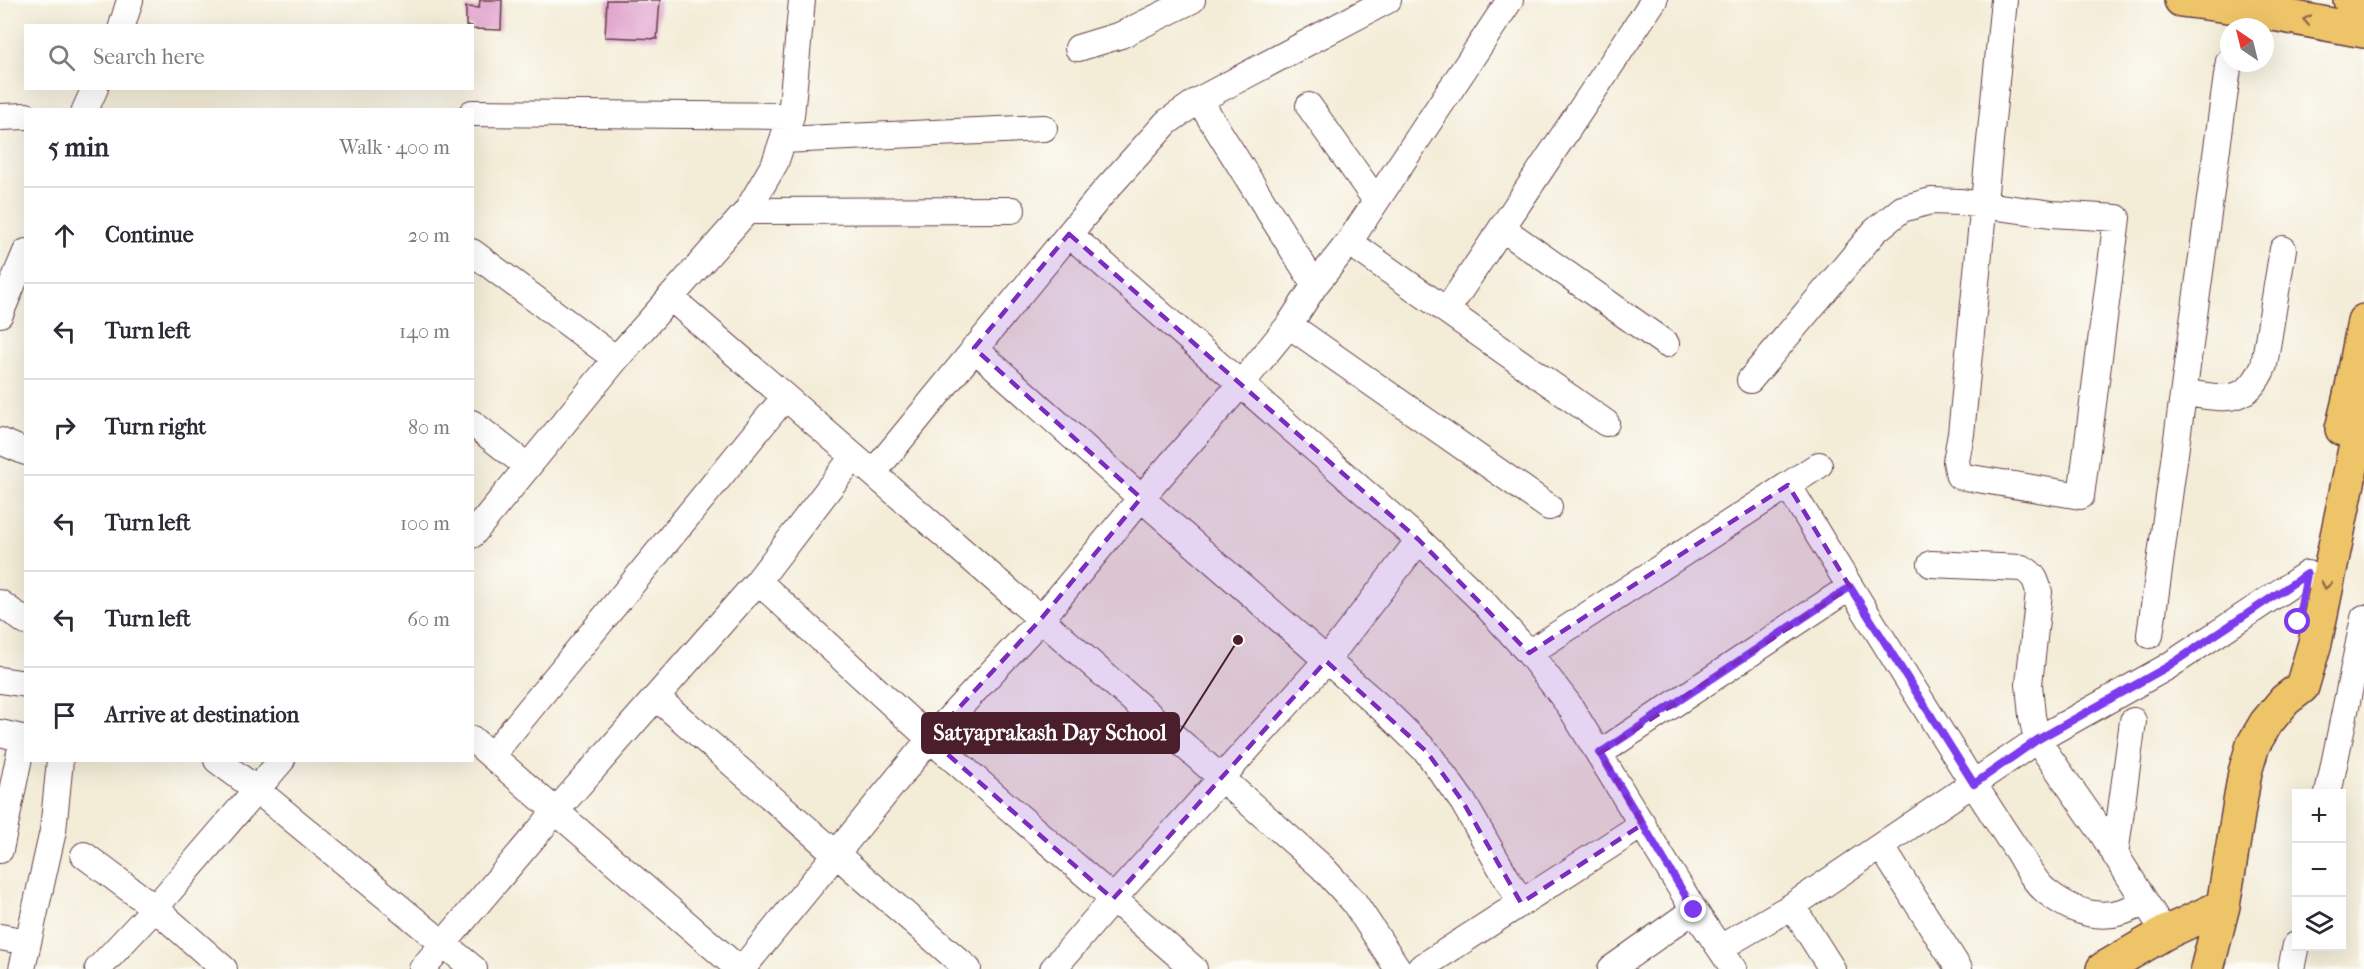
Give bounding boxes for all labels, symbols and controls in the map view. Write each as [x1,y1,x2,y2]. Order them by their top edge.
one-way arrow [2302,15,2311,27]
north arrow [2220,18,2274,72]
search box [24,24,474,90]
icon: search [45,41,78,74]
text: Search here [93,44,205,70]
text: 5 min [48,132,109,163]
text: Walk · 400 m [339,136,450,159]
icon: ahead [48,219,81,252]
text: Continue [105,222,194,248]
text: 20 m [408,224,450,247]
icon: left [48,315,81,348]
text: Turn left [105,318,191,344]
text: 140 m [399,320,450,343]
icon: right [48,411,81,444]
text: Turn right [105,414,206,440]
text: 80 m [408,416,450,439]
icon: left [48,507,81,540]
text: Turn left [105,510,191,536]
text: 100 m [400,512,450,535]
one-way arrow [2321,580,2334,590]
icon: left [48,603,81,636]
text: Turn left [105,606,191,632]
text: 60 m [407,608,450,631]
route start [2284,608,2310,634]
icon: arrive [48,699,81,732]
text: Arrive at destination [105,702,299,728]
callout: Satyaprakash Day School [922,713,1179,753]
text: Satyaprakash Day School [933,720,1168,746]
map controls [2292,789,2346,951]
button: + [2292,789,2346,843]
button: − [2292,843,2346,897]
route end [1680,896,1706,922]
button: layers [2292,897,2346,951]

